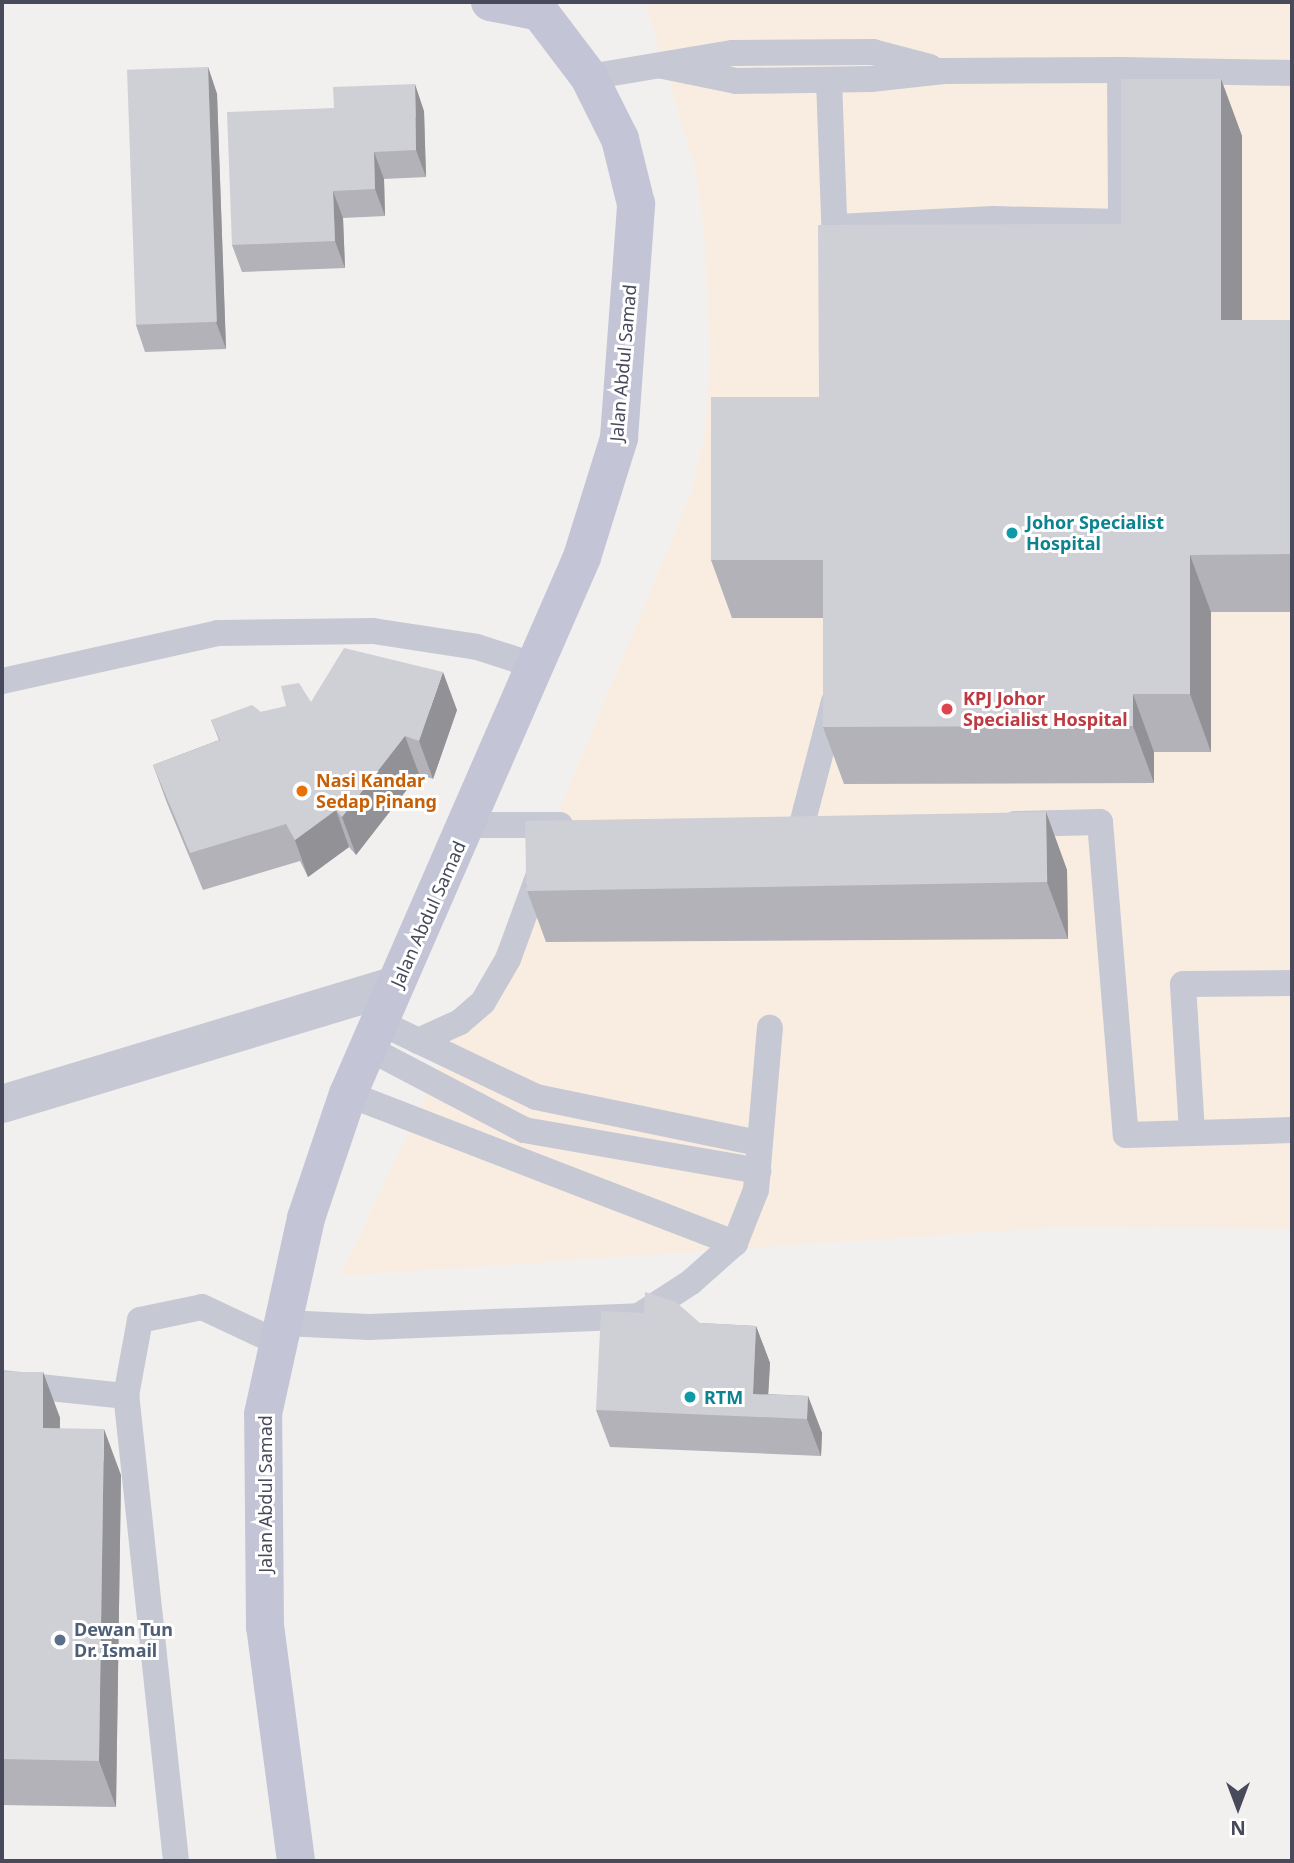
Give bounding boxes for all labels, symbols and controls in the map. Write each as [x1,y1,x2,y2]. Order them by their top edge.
street label: Jalan Abdul Samad [605,284,641,442]
place label: Johor Specialist Hospital [1026,512,1164,554]
marker: Johor Specialist Hospital [1004,525,1020,541]
place label: KPJ Johor Specialist Hospital [963,688,1128,730]
marker: KPJ Johor Specialist Hospital [937,699,957,719]
place label: Nasi Kandar Sedap Pinang [316,770,437,812]
marker: Nasi Kandar Sedap Pinang [294,783,310,799]
street label: Jalan Abdul Samad [386,838,470,990]
place label: RTM [704,1386,743,1408]
marker: RTM [682,1389,698,1405]
street label: Jalan Abdul Samad [254,1415,276,1573]
place label: Dewan Tun Dr. Ismail [74,1619,173,1662]
marker: Dewan Tun Dr. Ismail [52,1632,68,1648]
north arrow [1203,1772,1273,1842]
text: N [1230,1815,1246,1841]

